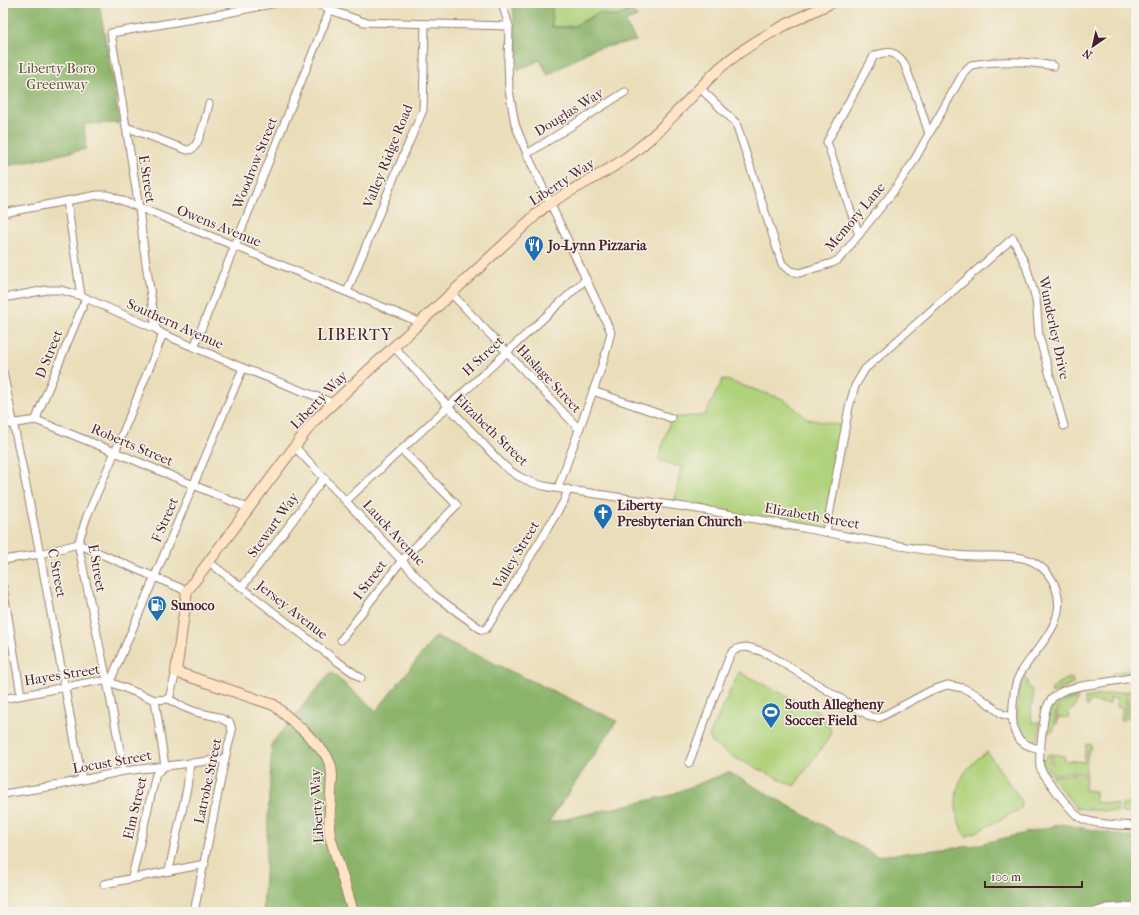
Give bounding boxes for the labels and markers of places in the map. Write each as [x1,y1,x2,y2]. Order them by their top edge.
restaurant icon: Jo-Lynn Pizzaria [523,234,545,262]
place label: Jo-Lynn Pizzaria [546,237,647,254]
place label: Liberty Presbyterian Church [617,497,743,530]
church icon: Liberty Presbyterian Church [592,502,614,530]
fuel station icon: Sunoco [146,594,168,622]
place label: Sunoco [171,597,215,614]
place label: South Allegheny Soccer Field [785,696,885,729]
sports icon: South Allegheny Soccer Field [760,701,782,729]

